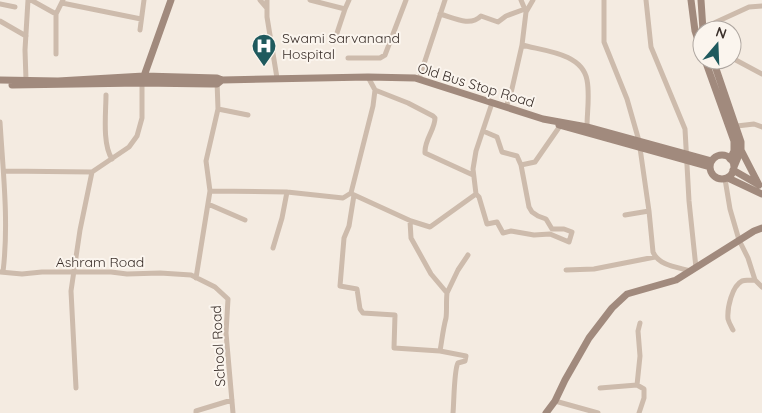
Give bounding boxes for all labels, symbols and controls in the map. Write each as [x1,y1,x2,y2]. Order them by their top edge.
north arrow [692,20,742,70]
text: N [713,23,729,43]
place label: Swami Sarvanand Hospital [282,29,400,63]
hospital icon: Swami Sarvanand Hospital [251,33,277,67]
street label: Old Bus Stop Road [415,59,537,111]
street label: Ashram Road [56,253,144,271]
street label: School Road [207,305,229,387]

